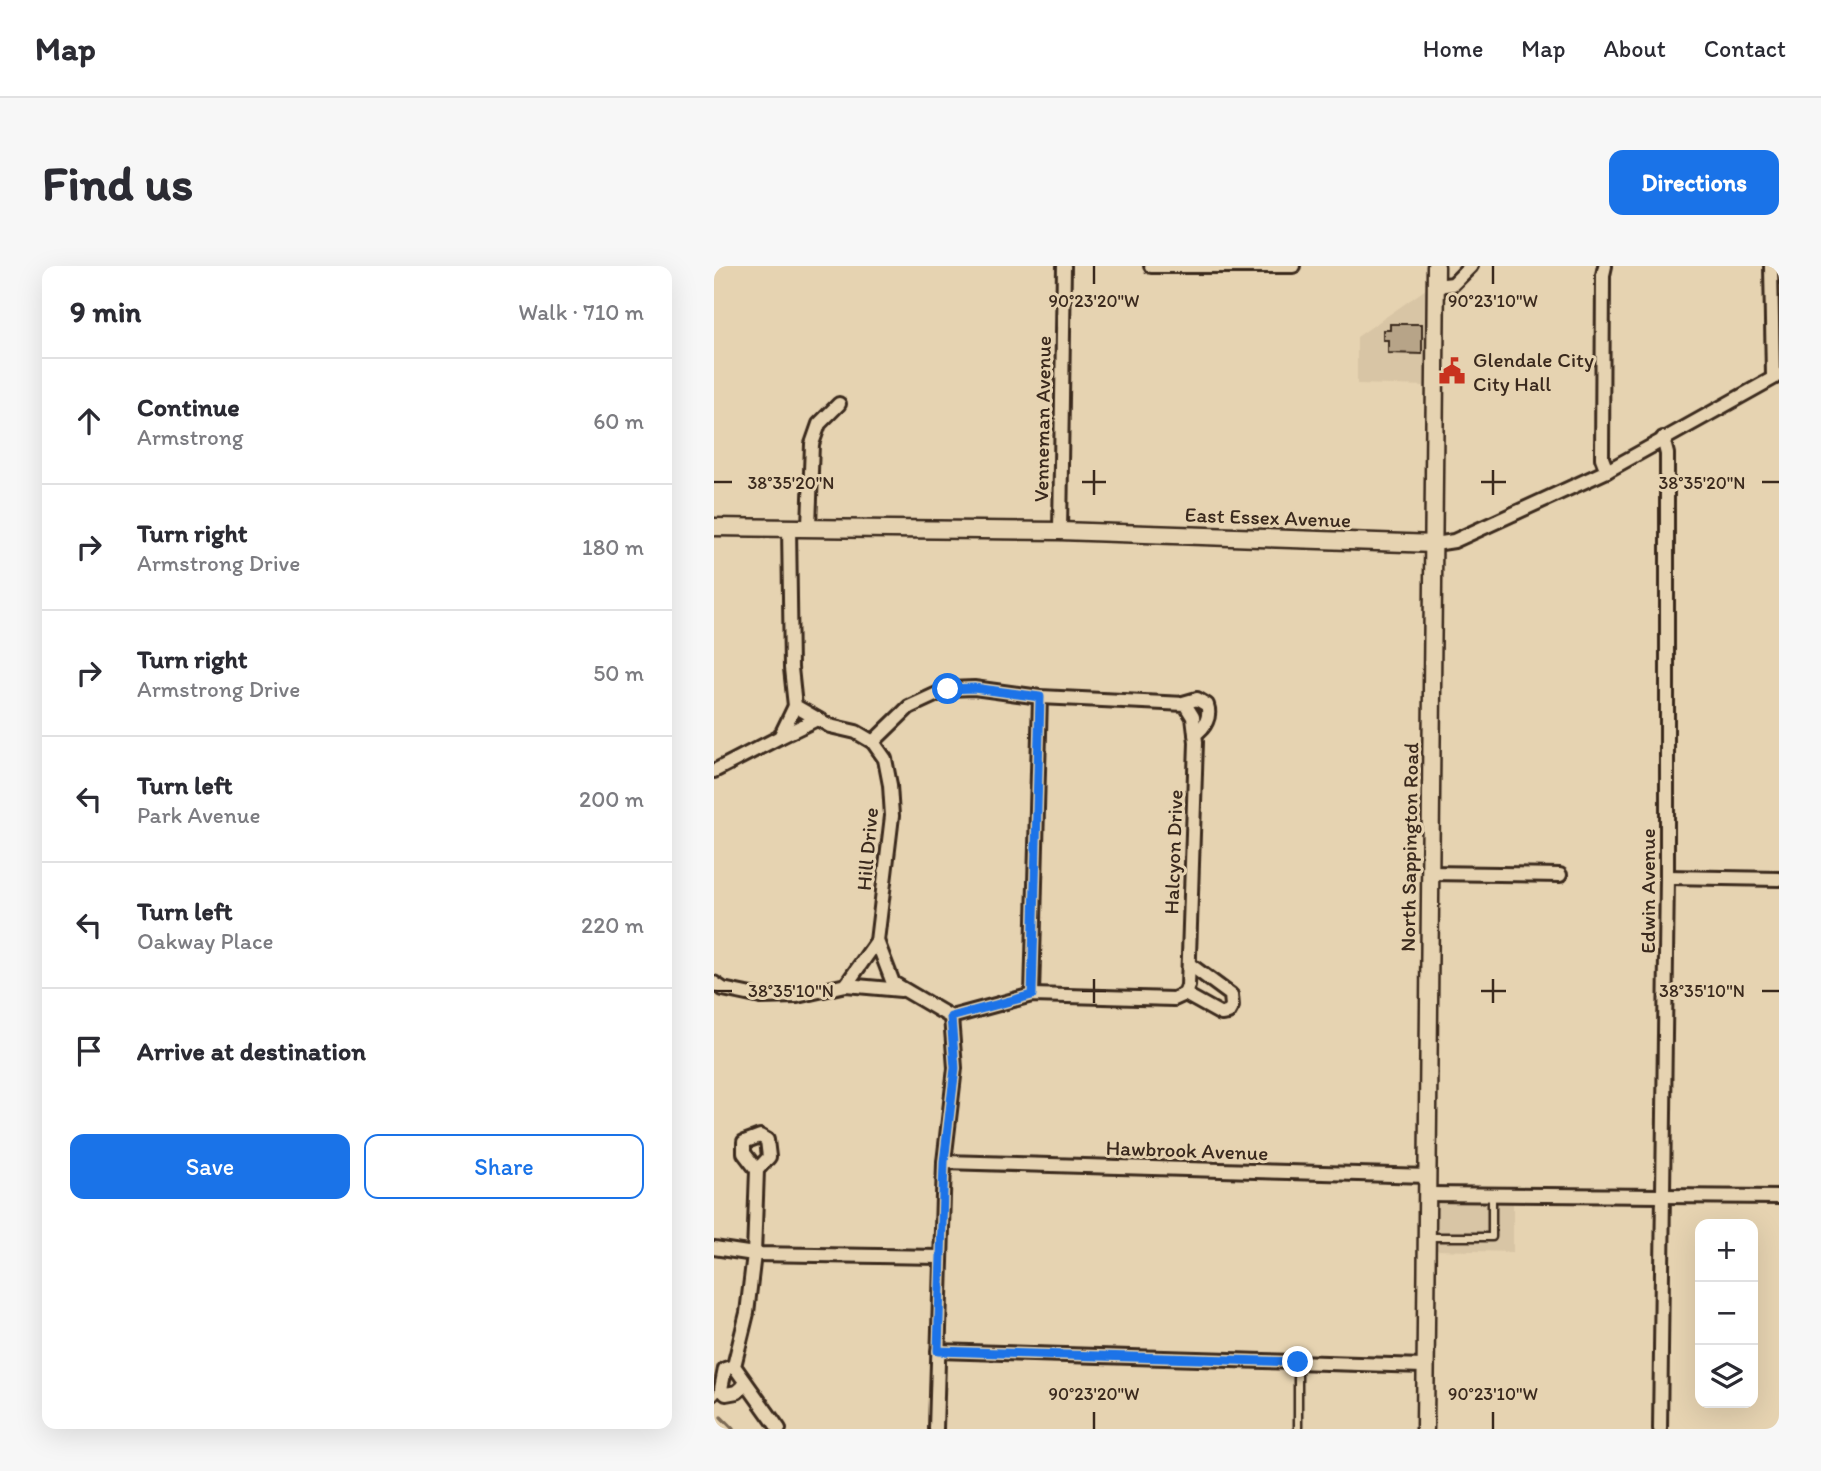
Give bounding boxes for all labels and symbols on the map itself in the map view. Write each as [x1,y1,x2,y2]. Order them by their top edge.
text: 90°23'20"W [1049,290,1139,312]
text: 90°23'10"W [1448,290,1538,312]
street label: Venneman Avenue [1028,336,1056,502]
place label: Glendale City City Hall [1473,347,1594,396]
public building icon: Glendale City City Hall [1437,356,1467,386]
text: 38°35'20"N [748,472,834,494]
text: 38°35'20"N [1659,472,1745,494]
street label: East Essex Avenue [1184,502,1352,532]
route start [932,673,963,704]
street label: North Sappington Road [1395,742,1423,952]
street label: Halcyon Drive [1158,789,1188,915]
street label: Hill Drive [851,806,883,892]
street label: Edwin Avenue [1635,828,1660,954]
text: 38°35'10"N [748,980,834,1002]
text: 38°35'10"N [1659,980,1745,1002]
street label: Hawbrook Avenue [1105,1135,1269,1165]
route end [1282,1346,1313,1377]
text: 90°23'20"W [1049,1383,1139,1405]
text: 90°23'10"W [1448,1383,1538,1405]

